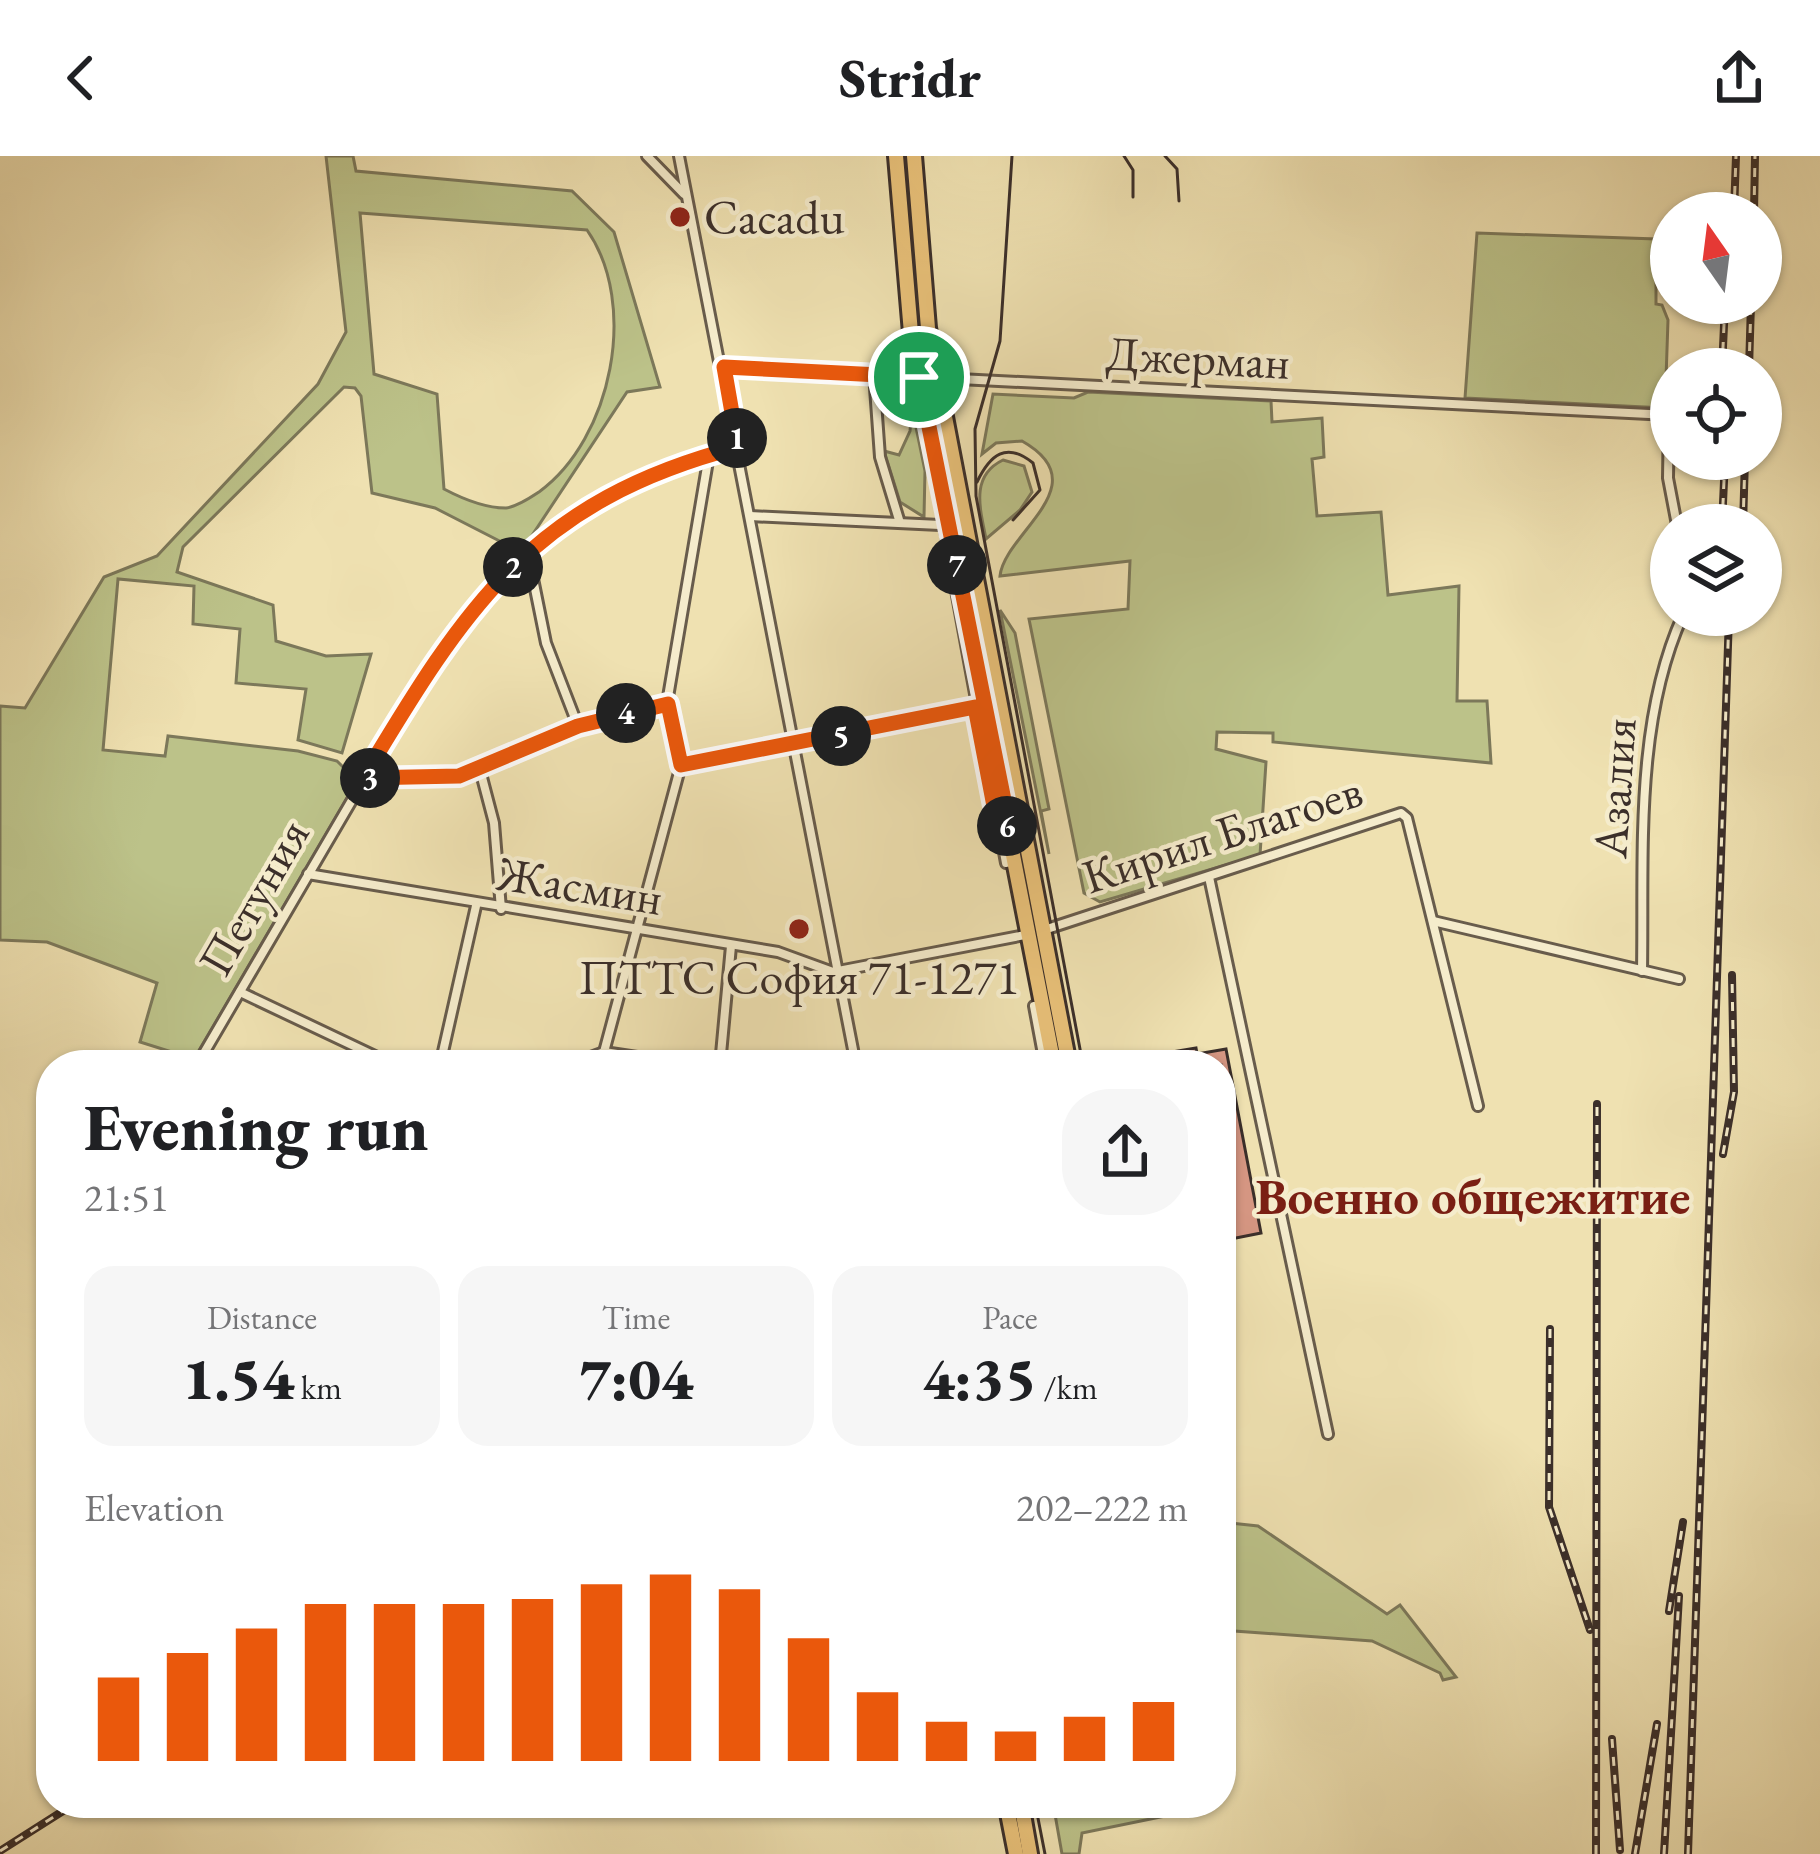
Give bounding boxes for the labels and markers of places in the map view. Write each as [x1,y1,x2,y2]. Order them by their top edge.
place label: Cacadu [704,186,845,248]
marker: Cacadu [667,204,693,230]
pin [868,326,970,428]
pin: 1 [707,408,767,468]
pin: 7 [927,535,987,595]
pin: 2 [483,537,543,597]
pin: 4 [596,683,656,743]
pin: 5 [811,706,871,766]
pin: 3 [340,748,400,808]
pin: 6 [977,796,1037,856]
marker: ПТТС София 71-1271 [786,916,812,942]
place label: ПТТС София 71-1271 [579,946,1019,1008]

